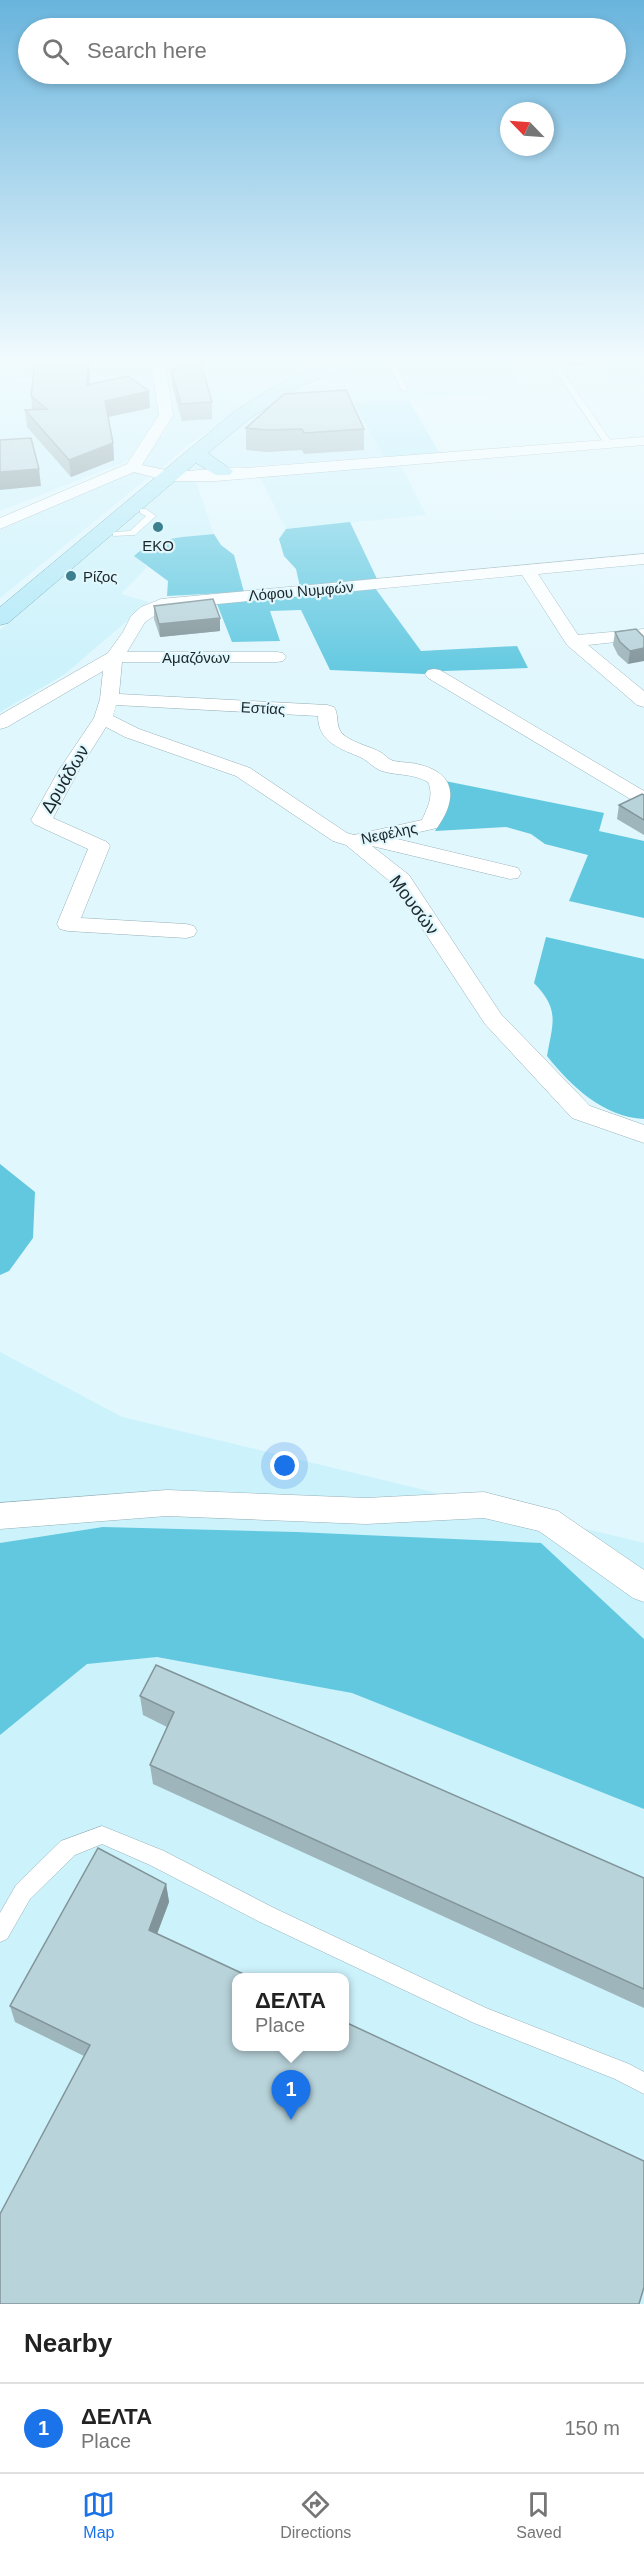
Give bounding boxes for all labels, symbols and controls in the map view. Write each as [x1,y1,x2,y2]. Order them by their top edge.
search box [18,18,626,84]
icon: search [39,35,72,68]
text: Search here [87,38,207,63]
north arrow [500,102,554,156]
marker: EKO [151,520,165,534]
place label: EKO [142,537,174,554]
place label: Ρίζος [83,568,118,585]
marker: Ρίζος [64,569,78,583]
street label: Λόφου Νυμφών [248,578,354,604]
street label: Αμαζόνων [162,649,230,666]
street label: Εστίας [240,698,286,718]
street label: Δρυάδων [37,741,93,817]
street label: Νεφέλης [359,819,419,847]
street label: Μουσών [385,871,443,939]
your location [270,1451,299,1480]
popup [232,1973,349,2051]
text: ΔΕΛΤΑ [255,1988,326,2013]
text: Place [255,2014,305,2036]
pin: 1 [272,2070,310,2120]
text: Nearby [24,2328,112,2358]
text: ΔΕΛΤΑ [81,2404,152,2429]
text: 1 [38,2417,49,2439]
text: 150 m [564,2417,620,2439]
text: Place [81,2430,131,2452]
tab: Map [82,2488,115,2542]
tab: Directions [280,2488,351,2542]
tab: Saved [516,2488,562,2542]

